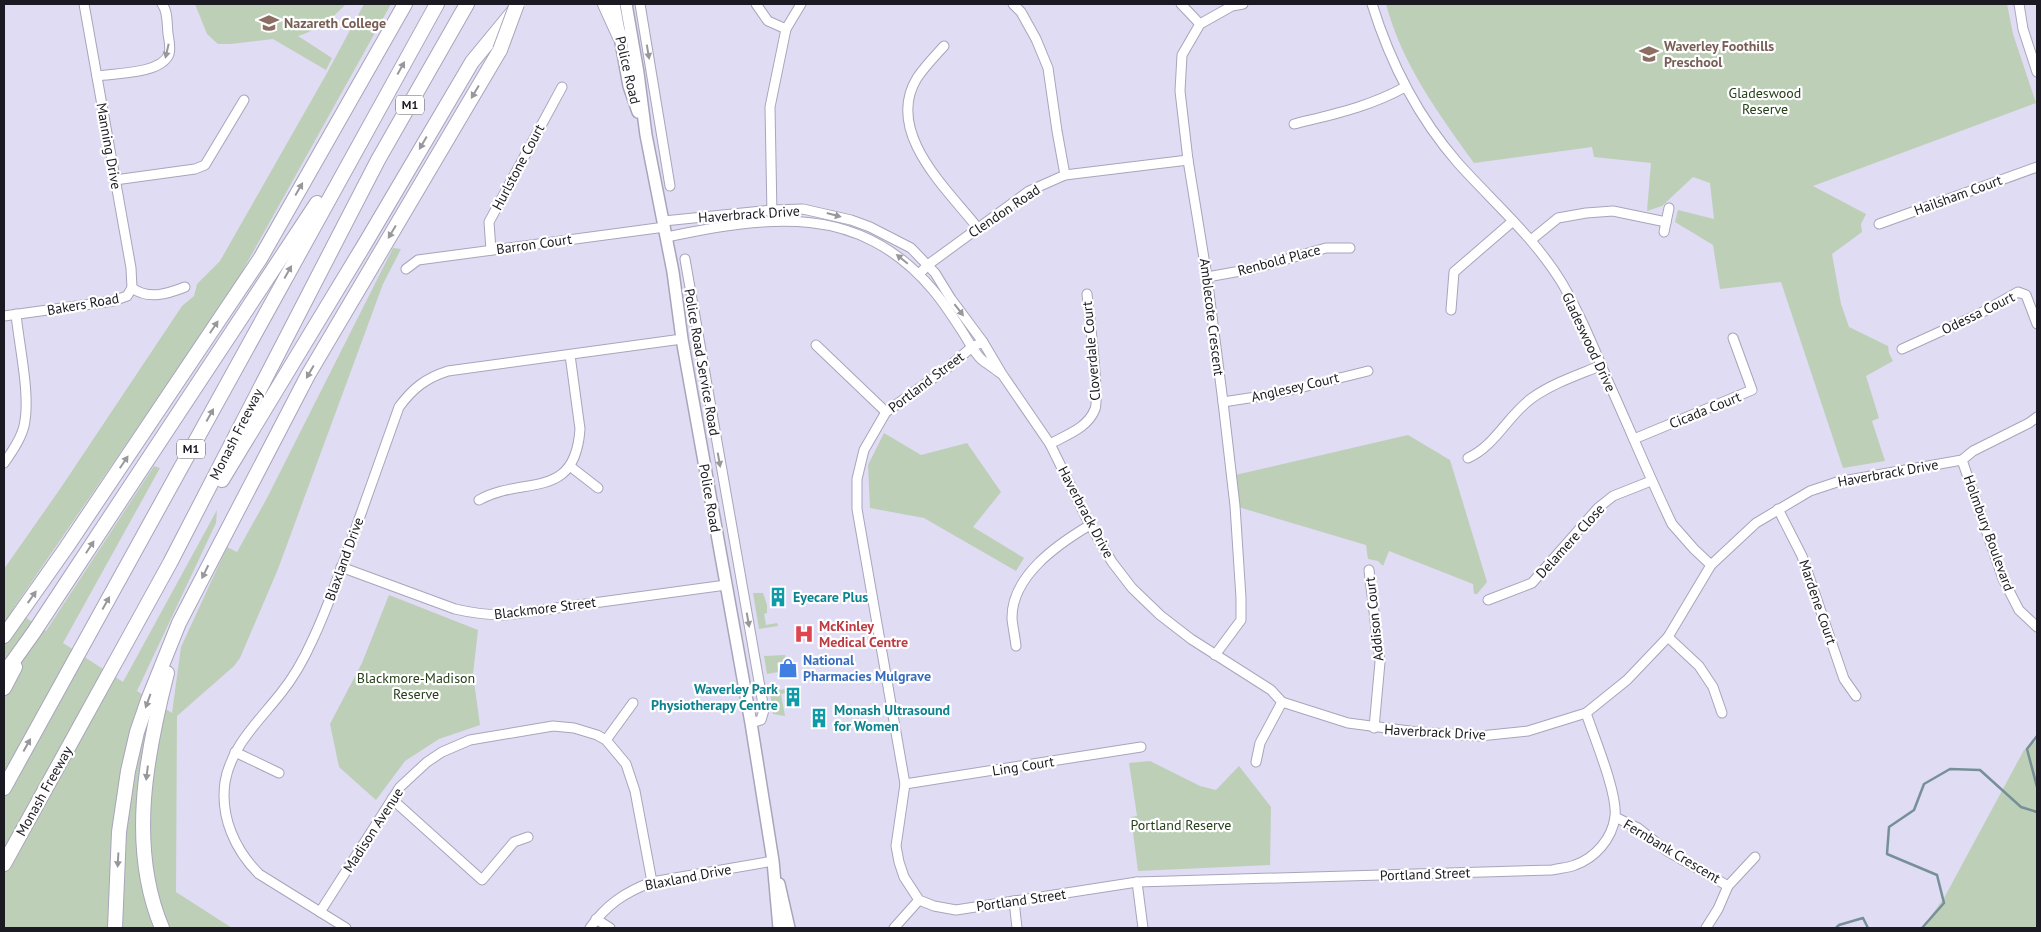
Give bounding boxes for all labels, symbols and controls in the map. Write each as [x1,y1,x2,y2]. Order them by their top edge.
school or university icon: Nazareth College [258,12,280,34]
place label: Nazareth College [284,14,386,32]
street label: Police Road [611,34,645,106]
place label: Waverley Foothills Preschool [1664,37,1774,71]
one-way arrow [163,43,171,59]
school or university icon: Waverley Foothills Preschool [1638,43,1660,65]
one-way arrow [644,44,652,60]
one-way arrow [397,60,405,75]
park label: Gladeswood Reserve [1729,84,1801,118]
one-way arrow [470,85,479,98]
road number: M1 [396,96,424,114]
street label: Manning Drive [93,101,125,191]
street label: Hurlstone Court [488,121,548,213]
one-way arrow [419,137,428,150]
street label: Hailsham Court [1912,171,2005,219]
street label: Clendon Road [965,180,1043,242]
one-way arrow [295,183,304,196]
street label: Haverbrack Drive [698,201,800,227]
one-way arrow [827,212,842,220]
one-way arrow [388,225,397,238]
street label: Barron Court [495,230,573,258]
street label: Renbold Place [1236,240,1322,280]
one-way arrow [896,254,909,265]
street label: Amblecote Crescent [1196,257,1228,377]
one-way arrow [284,265,292,280]
street label: Police Road Service Road [680,287,724,437]
street label: Odessa Court [1938,287,2018,338]
street label: Bakers Road [46,289,120,319]
street label: Gladeswood Drive [1558,289,1620,395]
street label: Cloverdale Court [1078,300,1104,401]
one-way arrow [953,303,964,316]
one-way arrow [209,321,219,334]
street label: Portland Street [884,347,968,416]
one-way arrow [306,364,314,379]
street label: Anglesey Court [1249,368,1341,406]
street label: Monash Freeway [205,385,267,483]
street label: Cicada Court [1667,387,1744,433]
one-way arrow [205,408,214,421]
road number: M1 [177,439,205,458]
one-way arrow [716,453,724,469]
street label: Haverbrack Drive [1836,455,1940,491]
one-way arrow [119,456,128,469]
street label: Police Road [695,462,725,534]
street label: Haverbrack Drive [1054,463,1118,561]
street label: Holmbury Boulevard [1960,473,2018,593]
street label: Delamere Close [1532,500,1608,582]
street label: Blaxland Drive [321,515,367,603]
one-way arrow [86,540,95,554]
street label: Mardene Court [1795,557,1841,647]
one-way arrow [201,565,209,579]
street label: Addison Court [1361,576,1387,662]
building icon: Eyecare Plus [767,586,789,608]
place label: Eyecare Plus [793,588,868,606]
one-way arrow [27,590,37,603]
street label: Blackmore Street [493,593,597,623]
one-way arrow [102,595,110,610]
one-way arrow [744,613,752,629]
place label: McKinley Medical Centre [819,617,908,651]
hospital icon: McKinley Medical Centre [793,623,815,645]
place label: National Pharmacies Mulgrave [803,651,931,685]
shop icon: National Pharmacies Mulgrave [777,657,799,679]
park label: Blackmore-Madison Reserve [357,669,475,703]
place label: Waverley Park Physiotherapy Centre [651,680,778,714]
building icon: Waverley Park Physiotherapy Centre [782,686,804,708]
one-way arrow [144,694,152,709]
place label: Monash Ultrasound for Women [834,701,950,735]
building icon: Monash Ultrasound for Women [808,707,830,729]
street label: Haverbrack Drive [1384,720,1486,744]
one-way arrow [23,738,32,752]
street label: Monash Freeway [12,742,76,839]
street label: Ling Court [991,752,1055,780]
one-way arrow [142,766,150,782]
street label: Madison Avenue [339,784,407,876]
street label: Fernbank Crescent [1620,815,1724,887]
park label: Portland Reserve [1131,816,1231,834]
one-way arrow [113,852,121,868]
street label: Blaxland Drive [643,860,733,894]
street label: Portland Street [1379,863,1471,885]
street label: Portland Street [975,885,1067,915]

